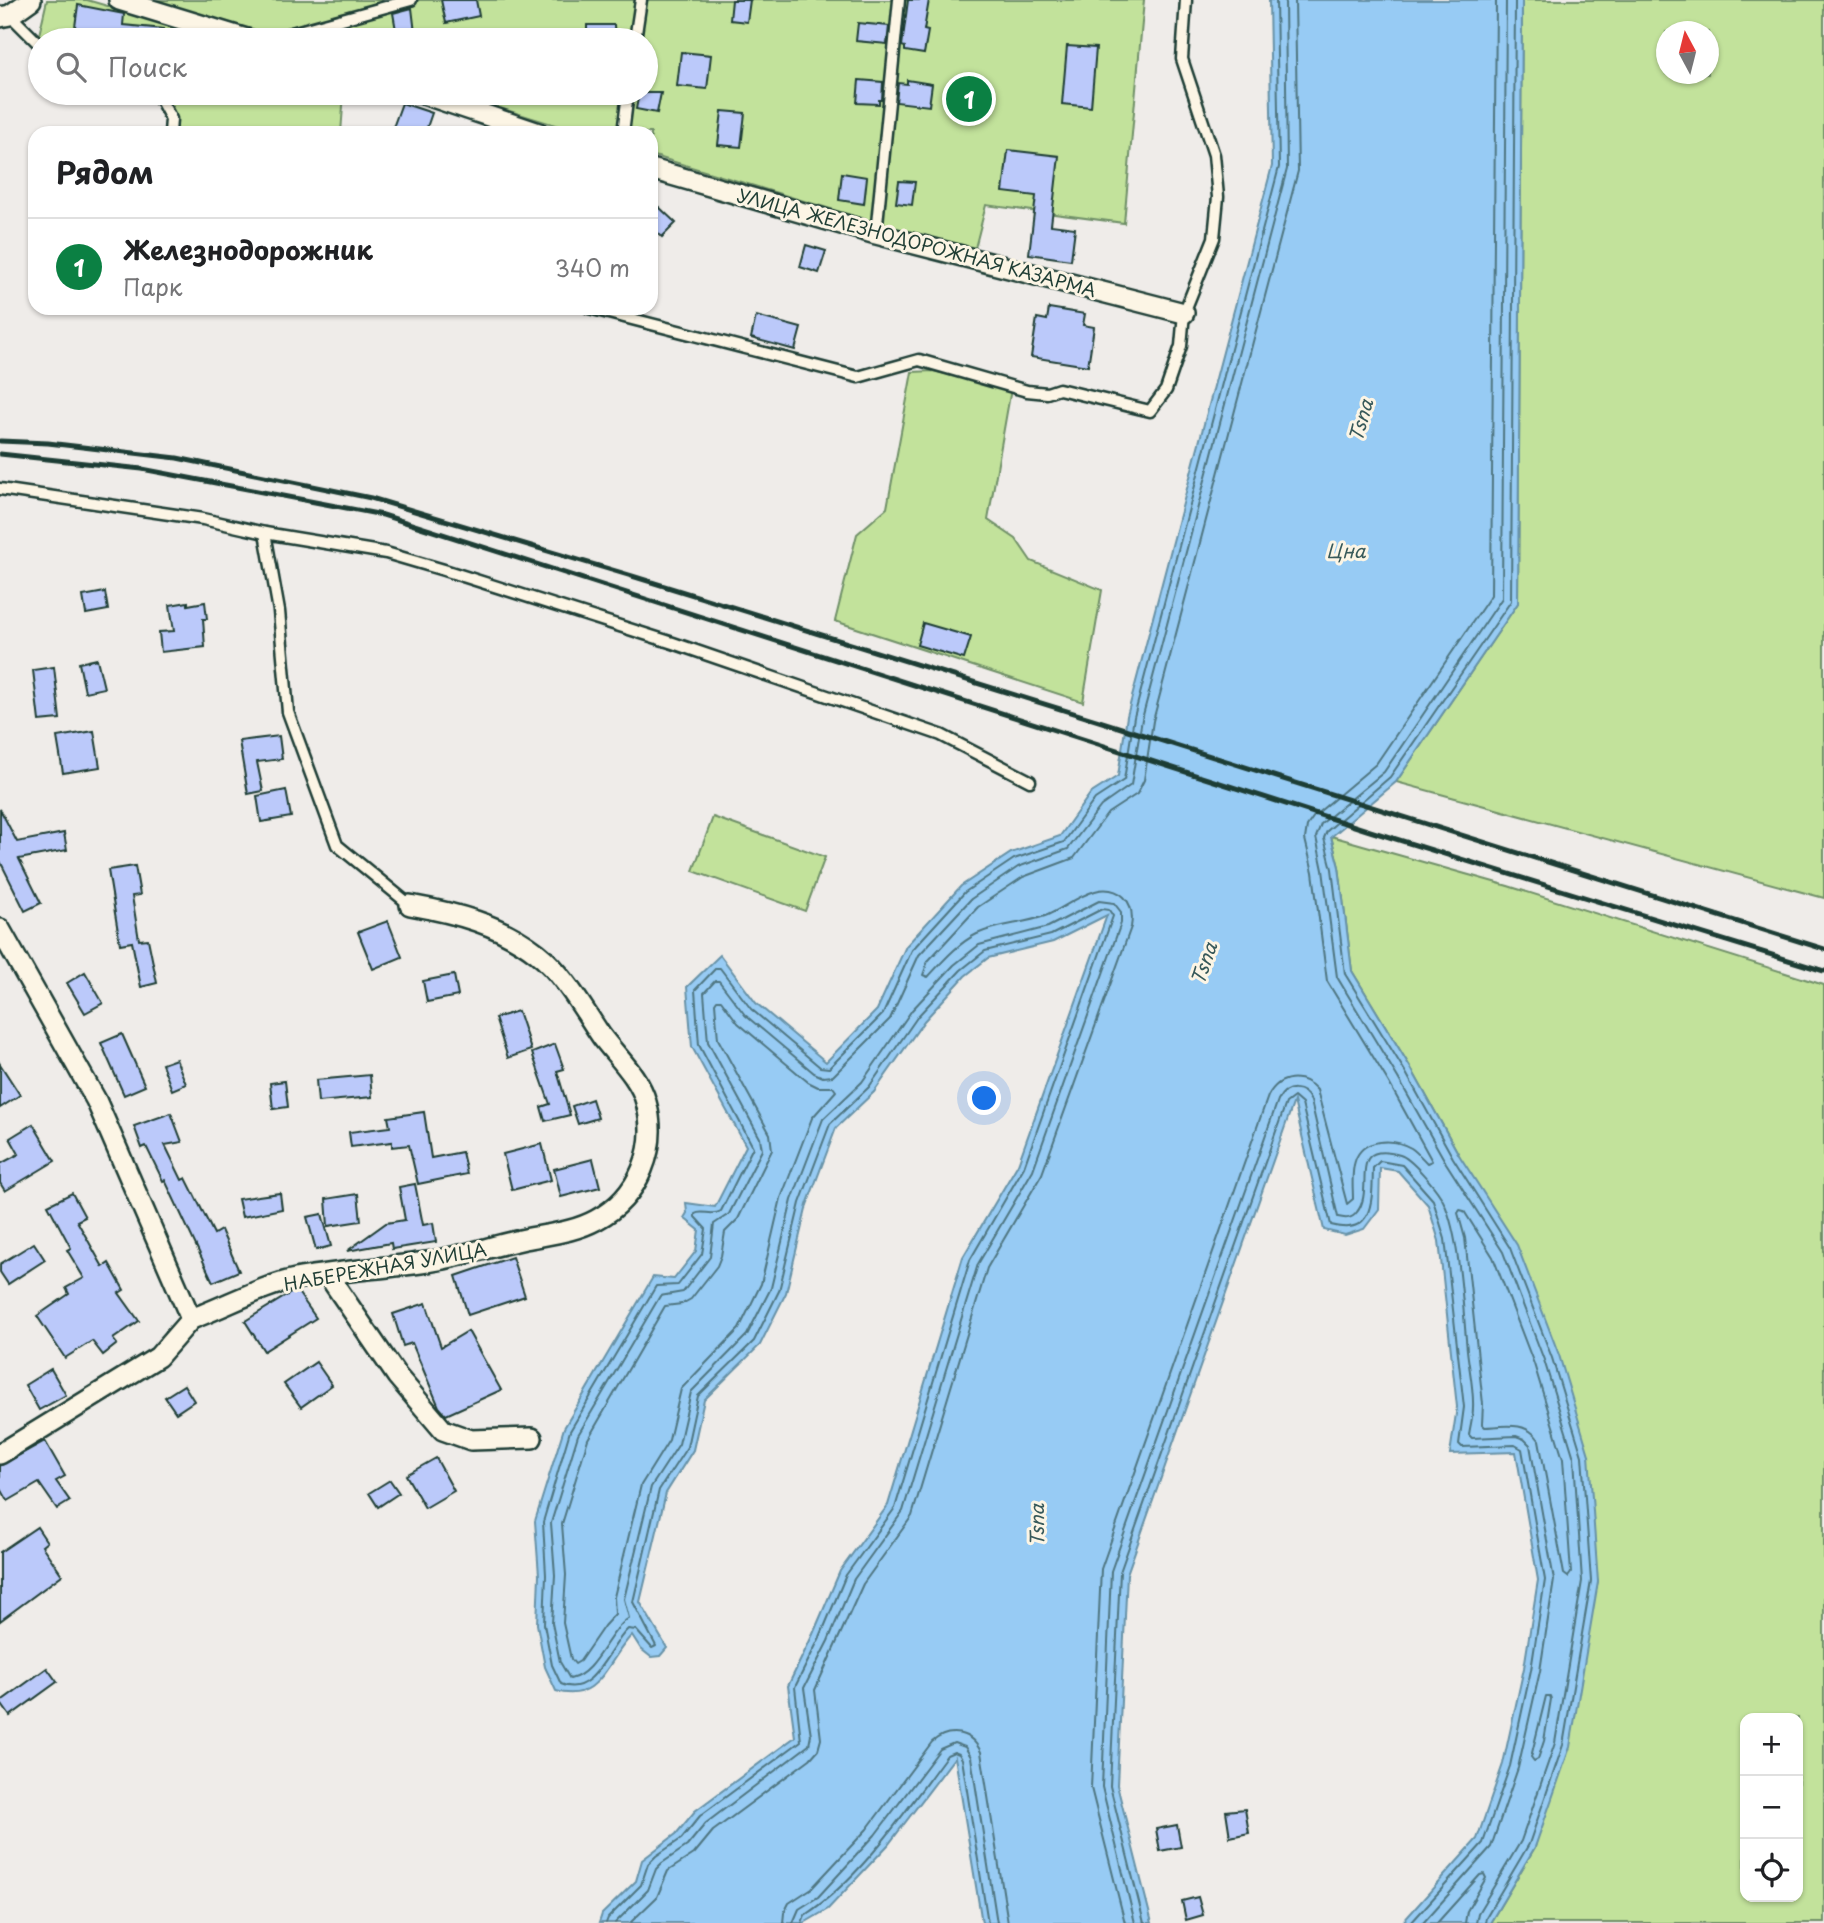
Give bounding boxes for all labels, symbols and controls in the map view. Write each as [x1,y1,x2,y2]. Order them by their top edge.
north arrow [1656,21,1719,84]
search box [28,28,658,105]
text: Поиск [108,47,187,86]
icon: search [52,48,90,86]
pin: 1 [946,73,992,125]
text: Рядом [56,149,154,194]
street label: УЛИЦА ЖЕЛЕЗНОДОРОЖНАЯ КАЗАРМА [735,181,1100,303]
text: Железнодорожник [123,230,373,269]
text: 1 [74,250,85,285]
text: 340 m [555,250,630,285]
text: Парк [123,269,182,304]
water label: Tsna [1341,394,1380,444]
water label: Цна [1326,536,1367,564]
water label: Tsna [1183,937,1224,988]
your location [967,1081,1001,1115]
street label: НАБЕРЕЖНАЯ УЛИЦА [281,1235,489,1297]
water label: Tsna [1022,1502,1050,1546]
map controls [1740,1713,1803,1902]
button: + [1740,1713,1803,1776]
button: − [1740,1776,1803,1839]
button: locate [1740,1839,1803,1902]

